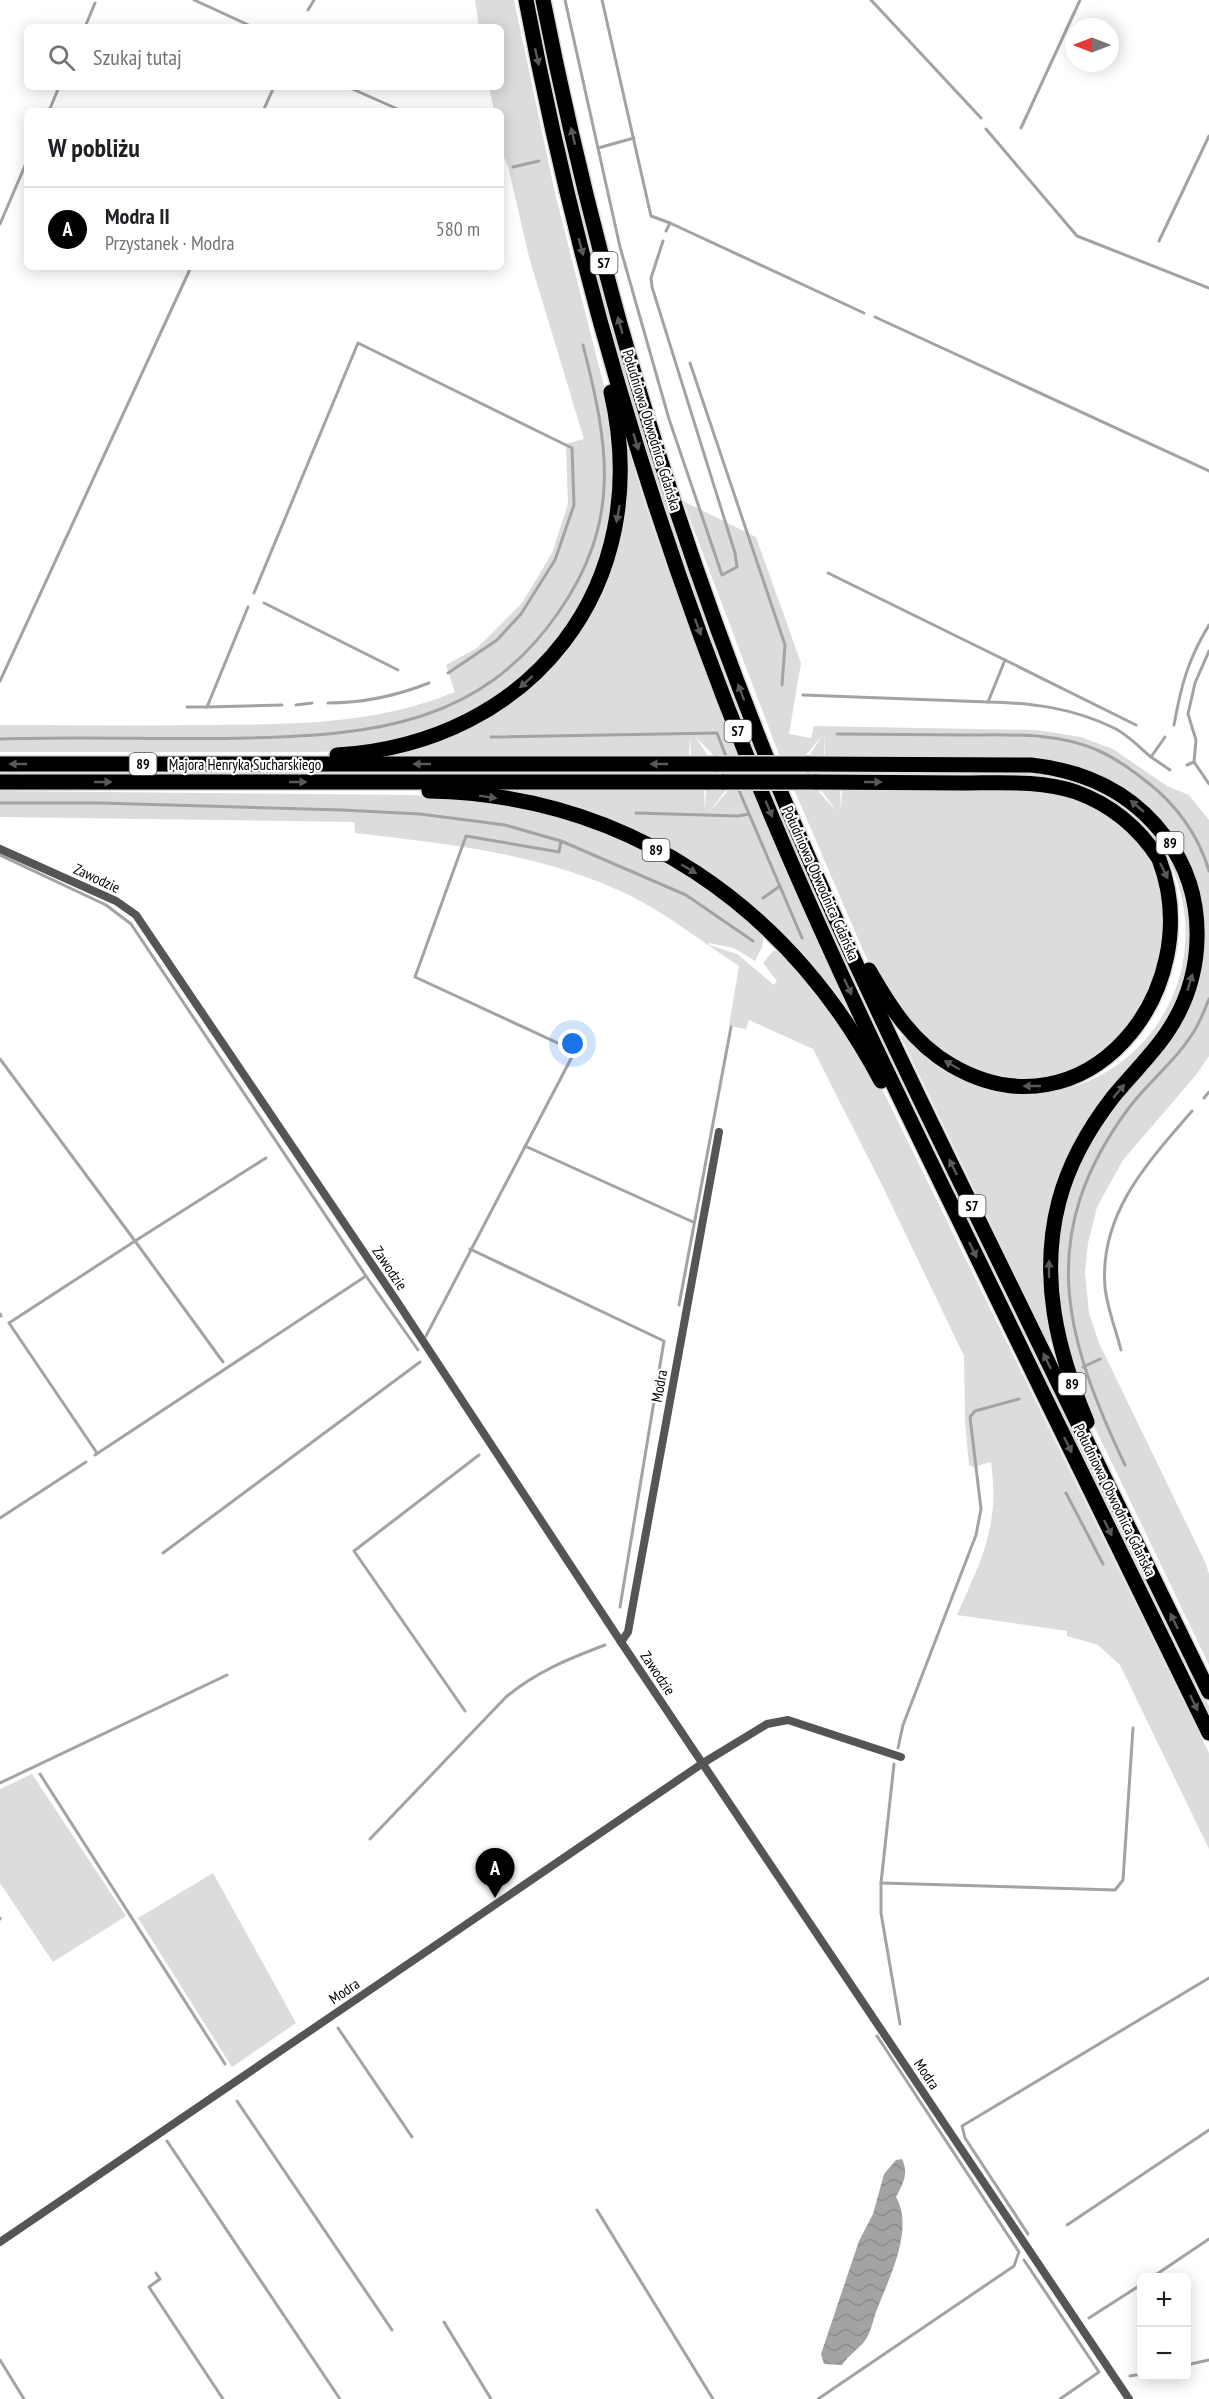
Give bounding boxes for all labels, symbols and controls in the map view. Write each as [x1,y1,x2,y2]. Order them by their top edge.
north arrow [1065,18,1119,72]
search box [24,24,504,90]
icon: search [45,41,78,74]
text: Szukaj tutaj [93,43,182,71]
one-way arrow [533,48,542,67]
one-way arrow [567,126,577,145]
text: W pobliżu [48,131,140,164]
text: Modra II [105,202,170,230]
text: A [62,216,73,242]
text: 580 m [436,216,480,242]
text: Przystanek · Modra [105,230,234,256]
one-way arrow [576,238,586,257]
road number: S7 [590,252,618,274]
one-way arrow [615,316,624,334]
street label: Południowa Obwodnica Gdańska [618,347,686,513]
one-way arrow [632,433,641,451]
one-way arrow [613,505,622,524]
one-way arrow [694,618,703,636]
one-way arrow [519,675,534,688]
one-way arrow [736,683,746,701]
road number: S7 [724,720,752,742]
road number: 89 [130,753,156,775]
street label: Majora Henryka Sucharskiego [169,755,321,774]
one-way arrow [9,759,28,769]
one-way arrow [412,759,431,769]
one-way arrow [649,759,668,769]
one-way arrow [94,777,113,787]
one-way arrow [289,777,308,787]
one-way arrow [864,778,883,787]
one-way arrow [478,793,497,802]
one-way arrow [1129,799,1145,812]
one-way arrow [764,800,774,818]
street label: Południowa Obwodnica Gdańska [778,803,864,963]
road number: 89 [1156,832,1184,854]
road number: 89 [642,839,670,861]
street label: Zawodzie [71,859,123,897]
one-way arrow [1160,862,1169,879]
one-way arrow [681,864,698,874]
one-way arrow [1186,973,1195,991]
one-way arrow [843,978,853,996]
your location [558,1029,587,1058]
one-way arrow [943,1060,960,1070]
one-way arrow [1022,1081,1041,1091]
one-way arrow [1112,1084,1125,1099]
one-way arrow [948,1158,958,1176]
road number: S7 [958,1195,986,1217]
street label: Zawodzie [368,1242,412,1294]
one-way arrow [969,1242,978,1259]
one-way arrow [1044,1259,1054,1278]
one-way arrow [1043,1353,1052,1370]
street label: Modra [647,1368,671,1404]
road number: 89 [1058,1373,1086,1395]
street label: Południowa Obwodnica Gdańska [1070,1421,1160,1579]
one-way arrow [1063,1436,1072,1453]
one-way arrow [1104,1519,1113,1536]
one-way arrow [1170,1612,1179,1629]
street label: Zawodzie [636,1647,680,1699]
one-way arrow [1190,1694,1199,1711]
pin: A [476,1848,514,1898]
street label: Modra [325,1974,363,2008]
street label: Modra [910,2055,944,2093]
map controls [1137,2273,1191,2381]
button: + [1137,2273,1191,2327]
button: − [1137,2327,1191,2381]

